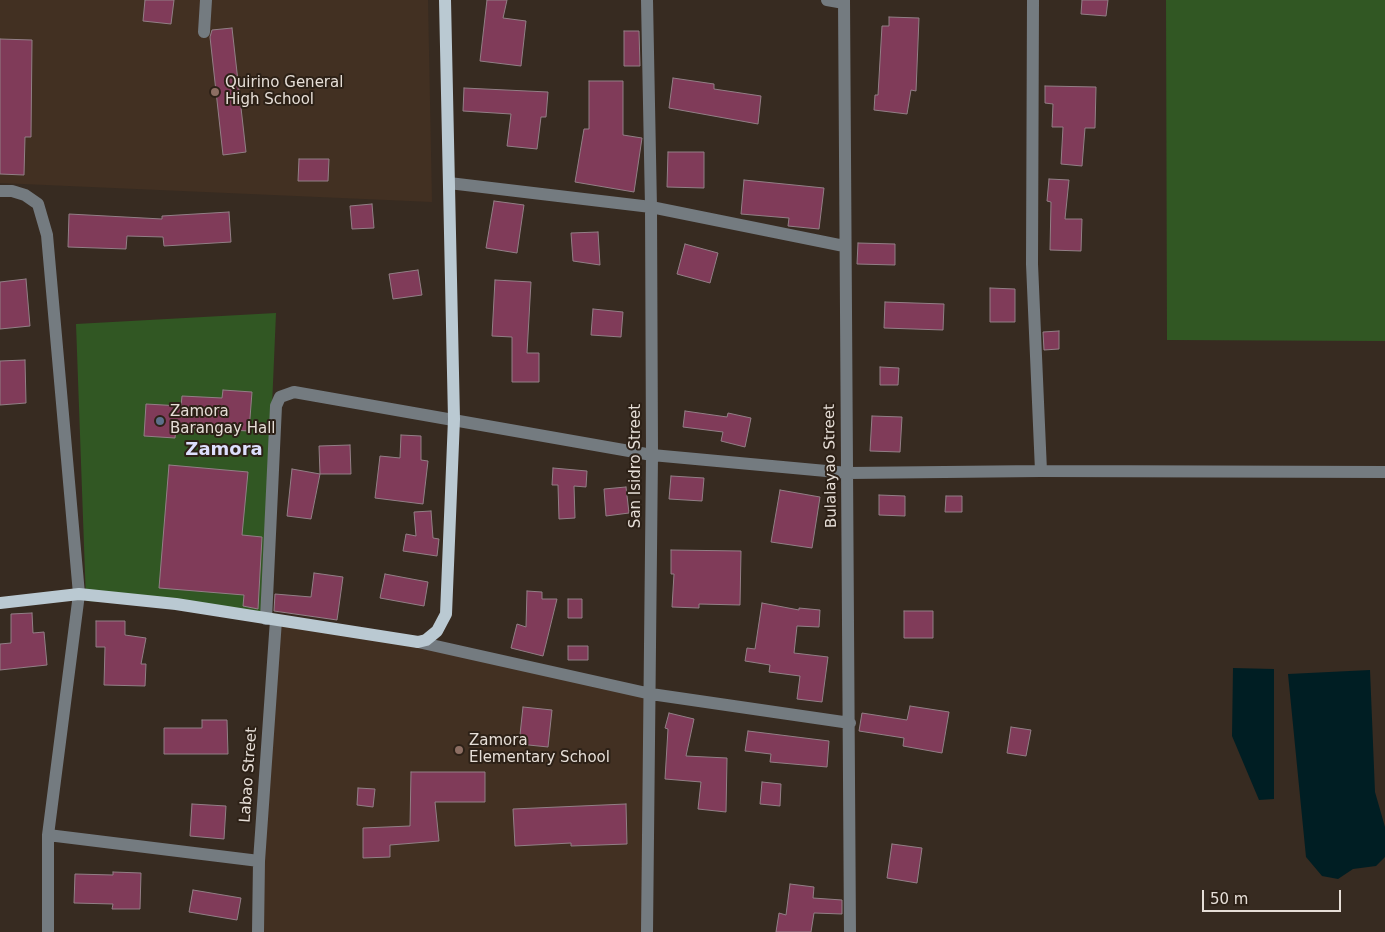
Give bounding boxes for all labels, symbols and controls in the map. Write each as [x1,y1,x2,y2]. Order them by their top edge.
place label: Quirino General High School [225,74,343,109]
marker: Quirino General High School [209,86,221,98]
place label: Zamora Barangay Hall [170,403,276,438]
street label: San Isidro Street [627,404,645,528]
street label: Bulalayao Street [821,404,841,528]
marker: Zamora Barangay Hall [154,415,166,427]
district label: Zamora [185,439,263,461]
street label: Labao Street [237,727,261,823]
place label: Zamora Elementary School [469,732,610,767]
marker: Zamora Elementary School [453,744,465,756]
scale bar [1205,880,1344,912]
text: 50 m [1210,890,1248,908]

